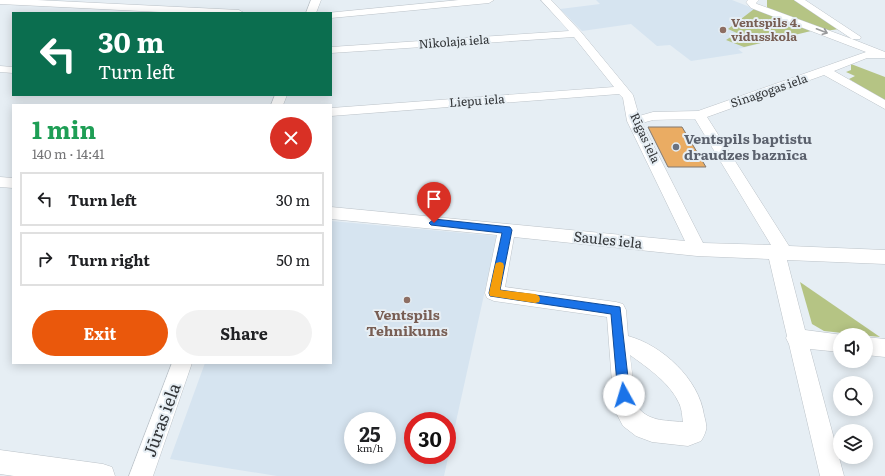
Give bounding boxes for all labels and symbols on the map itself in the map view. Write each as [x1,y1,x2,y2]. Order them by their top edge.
place label: Ventspils 4. vidusskola [731,13,801,45]
marker: Ventspils 4. vidusskola [718,25,728,35]
one-way arrow [815,28,827,36]
street label: Nikolaja iela [418,30,490,52]
street label: Sinagogas iela [728,68,810,112]
street label: Liepu iela [449,89,506,111]
street label: Rīgas iela [626,109,666,166]
place label: Ventspils baptistu draudzes baznīca [684,128,813,164]
marker: Ventspils baptistu draudzes baznīca [671,142,681,152]
pin [417,182,451,223]
street label: Saules iela [573,225,644,253]
marker: Ventspils Tehnikums [402,295,412,305]
place label: Ventspils Tehnikums [366,304,448,340]
position arrow [603,374,645,416]
street label: Jūras iela [136,378,186,460]
speed limit sign: 30 [404,412,456,464]

